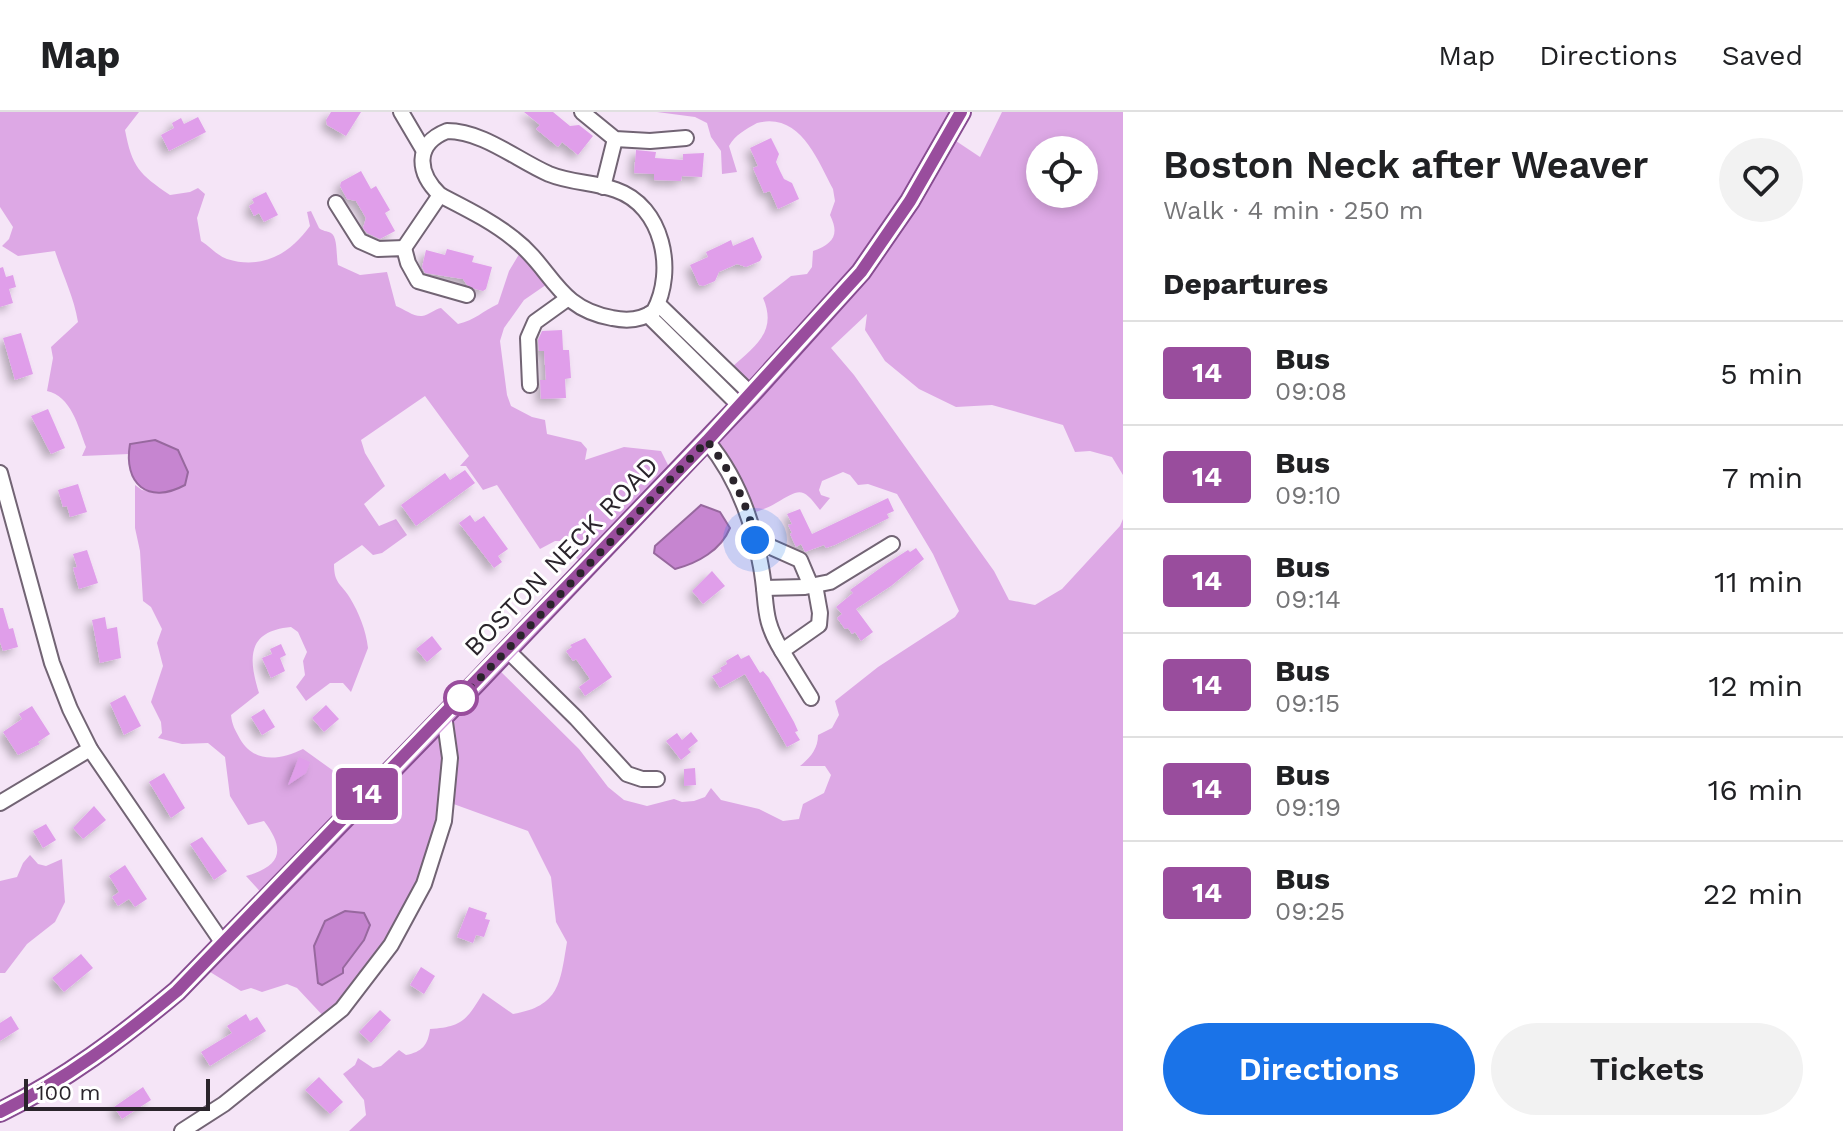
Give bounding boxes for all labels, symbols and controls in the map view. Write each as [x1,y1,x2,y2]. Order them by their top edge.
text: Map [40,33,120,77]
text: Map [1438,39,1495,72]
text: Directions [1539,39,1678,72]
text: Saved [1722,39,1803,72]
map controls [1026,136,1098,208]
button: locate [1026,136,1098,208]
button: heart [1719,138,1803,222]
text: Boston Neck after Weaver [1163,143,1648,187]
text: Walk · 4 min · 250 m [1163,195,1424,225]
text: Departures [1163,266,1328,301]
text: Bus [1275,341,1330,376]
text: 14 [1192,356,1222,389]
text: 5 min [1720,356,1803,391]
text: 09:08 [1275,376,1347,406]
text: Bus [1275,445,1330,480]
street label: BOSTON NECK ROAD [458,450,664,662]
text: 14 [1192,460,1222,493]
text: 7 min [1722,460,1803,495]
text: 09:10 [1275,480,1341,510]
your location [735,520,775,560]
text: Bus [1275,549,1330,584]
text: 14 [1192,564,1222,597]
text: 11 min [1714,564,1803,599]
text: 09:14 [1275,584,1341,614]
text: Bus [1275,653,1330,688]
text: 14 [1192,668,1222,701]
text: 12 min [1708,668,1803,703]
unlabelled marker [444,681,478,715]
text: 09:15 [1275,688,1340,718]
text: Bus [1275,757,1330,792]
line badge: 14 [331,768,403,820]
text: 14 [1192,772,1222,805]
text: 16 min [1708,772,1803,807]
text: 14 [352,777,382,810]
text: 09:19 [1275,792,1341,822]
text: Bus [1275,861,1330,896]
text: 14 [1192,876,1222,909]
text: 22 min [1703,876,1803,911]
text: 09:25 [1275,896,1345,926]
button: Directions [1163,1023,1475,1115]
button: Tickets [1491,1023,1803,1115]
scale bar [24,1075,210,1111]
text: 100 m [36,1080,100,1105]

